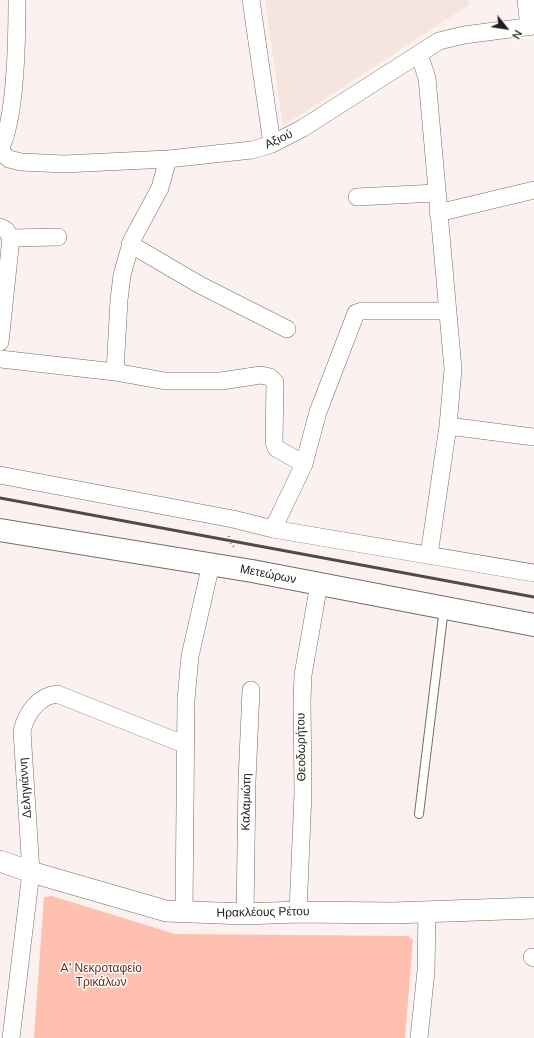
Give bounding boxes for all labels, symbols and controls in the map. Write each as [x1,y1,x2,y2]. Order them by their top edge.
north arrow [486,8,526,48]
text: N [508,27,525,42]
street label: Αξιού [263,127,295,153]
street label: Μετεώρων [239,562,297,588]
street label: Θεοδωρήτου [294,713,310,781]
street label: Δεληγιάννη [17,757,35,819]
street label: Καλαμιώτη [239,773,255,831]
street label: Ηρακλέους Ρέτου [216,905,310,921]
park label: A' Νεκροταφείο Τρικάλων [60,962,142,990]

